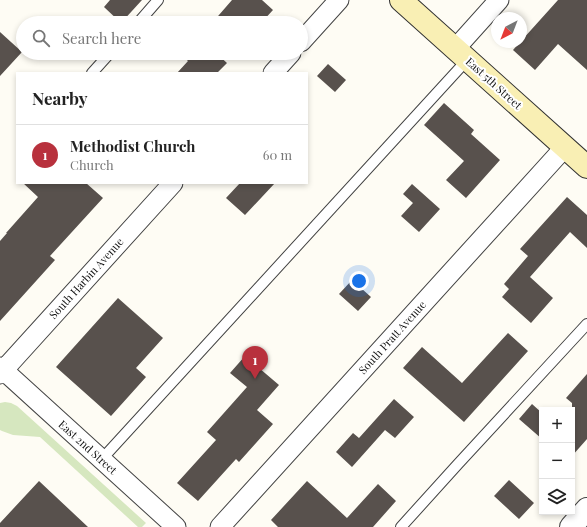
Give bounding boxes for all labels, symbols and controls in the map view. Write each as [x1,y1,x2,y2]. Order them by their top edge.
north arrow [491,12,527,48]
search box [16,16,308,60]
icon: search [30,27,52,49]
text: Search here [62,28,141,48]
street label: East 5th Street [463,54,525,112]
text: Nearby [32,87,87,109]
text: Methodist Church [70,136,196,156]
text: 1 [43,146,47,163]
text: 60 m [263,146,292,163]
text: Church [70,156,114,173]
street label: South Harbin Avenue [45,234,127,322]
your location [349,271,369,291]
street label: South Pratt Avenue [355,297,429,377]
pin: 1 [242,346,268,379]
map controls [539,407,575,515]
button: + [539,407,575,443]
street label: East 2nd Street [55,417,121,477]
button: − [539,443,575,479]
button: layers [539,479,575,515]

